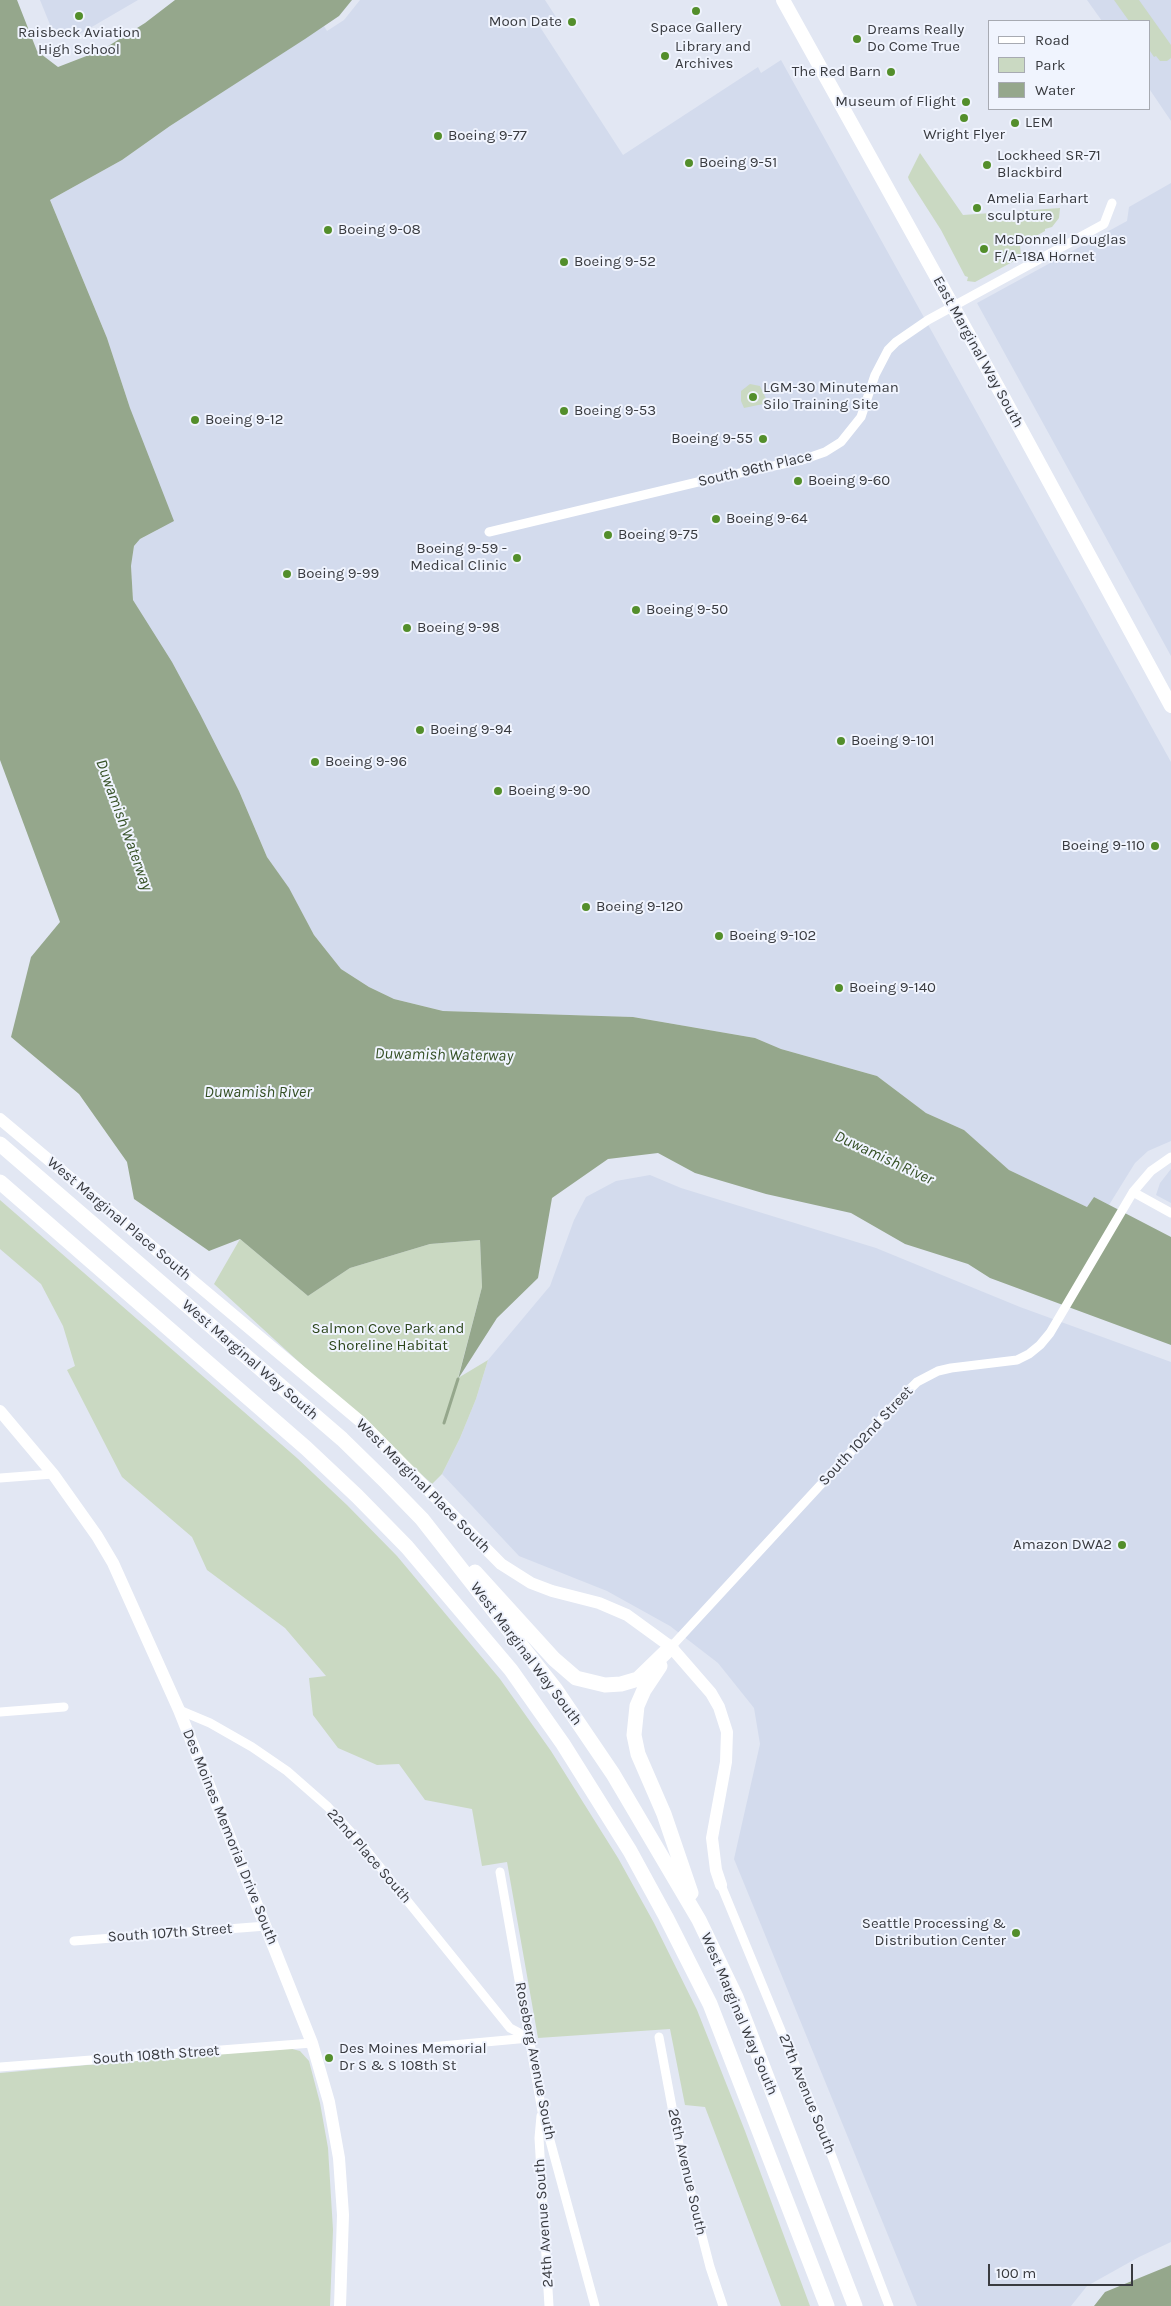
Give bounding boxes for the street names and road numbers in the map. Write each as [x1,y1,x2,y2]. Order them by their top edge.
street label: East Marginal Way South [929,273,1027,431]
street label: South 96th Place [696,447,814,491]
street label: West Marginal Place South [43,1153,195,1285]
street label: West Marginal Way South [178,1296,322,1424]
street label: South 102nd Street [815,1382,917,1490]
street label: West Marginal Place South [352,1415,494,1557]
street label: West Marginal Way South [466,1579,586,1729]
street label: Des Moines Memorial Drive South [178,1727,282,1947]
street label: 22nd Place South [323,1805,415,1907]
street label: South 107th Street [107,1920,233,1946]
street label: West Marginal Way South [697,1930,781,2098]
street label: Roseberg Avenue South [511,1980,559,2142]
street label: 27th Avenue South [775,2031,839,2157]
street label: South 108th Street [92,2042,220,2068]
street label: 26th Avenue South [664,2107,710,2237]
street label: 24th Avenue South [531,2158,557,2288]

